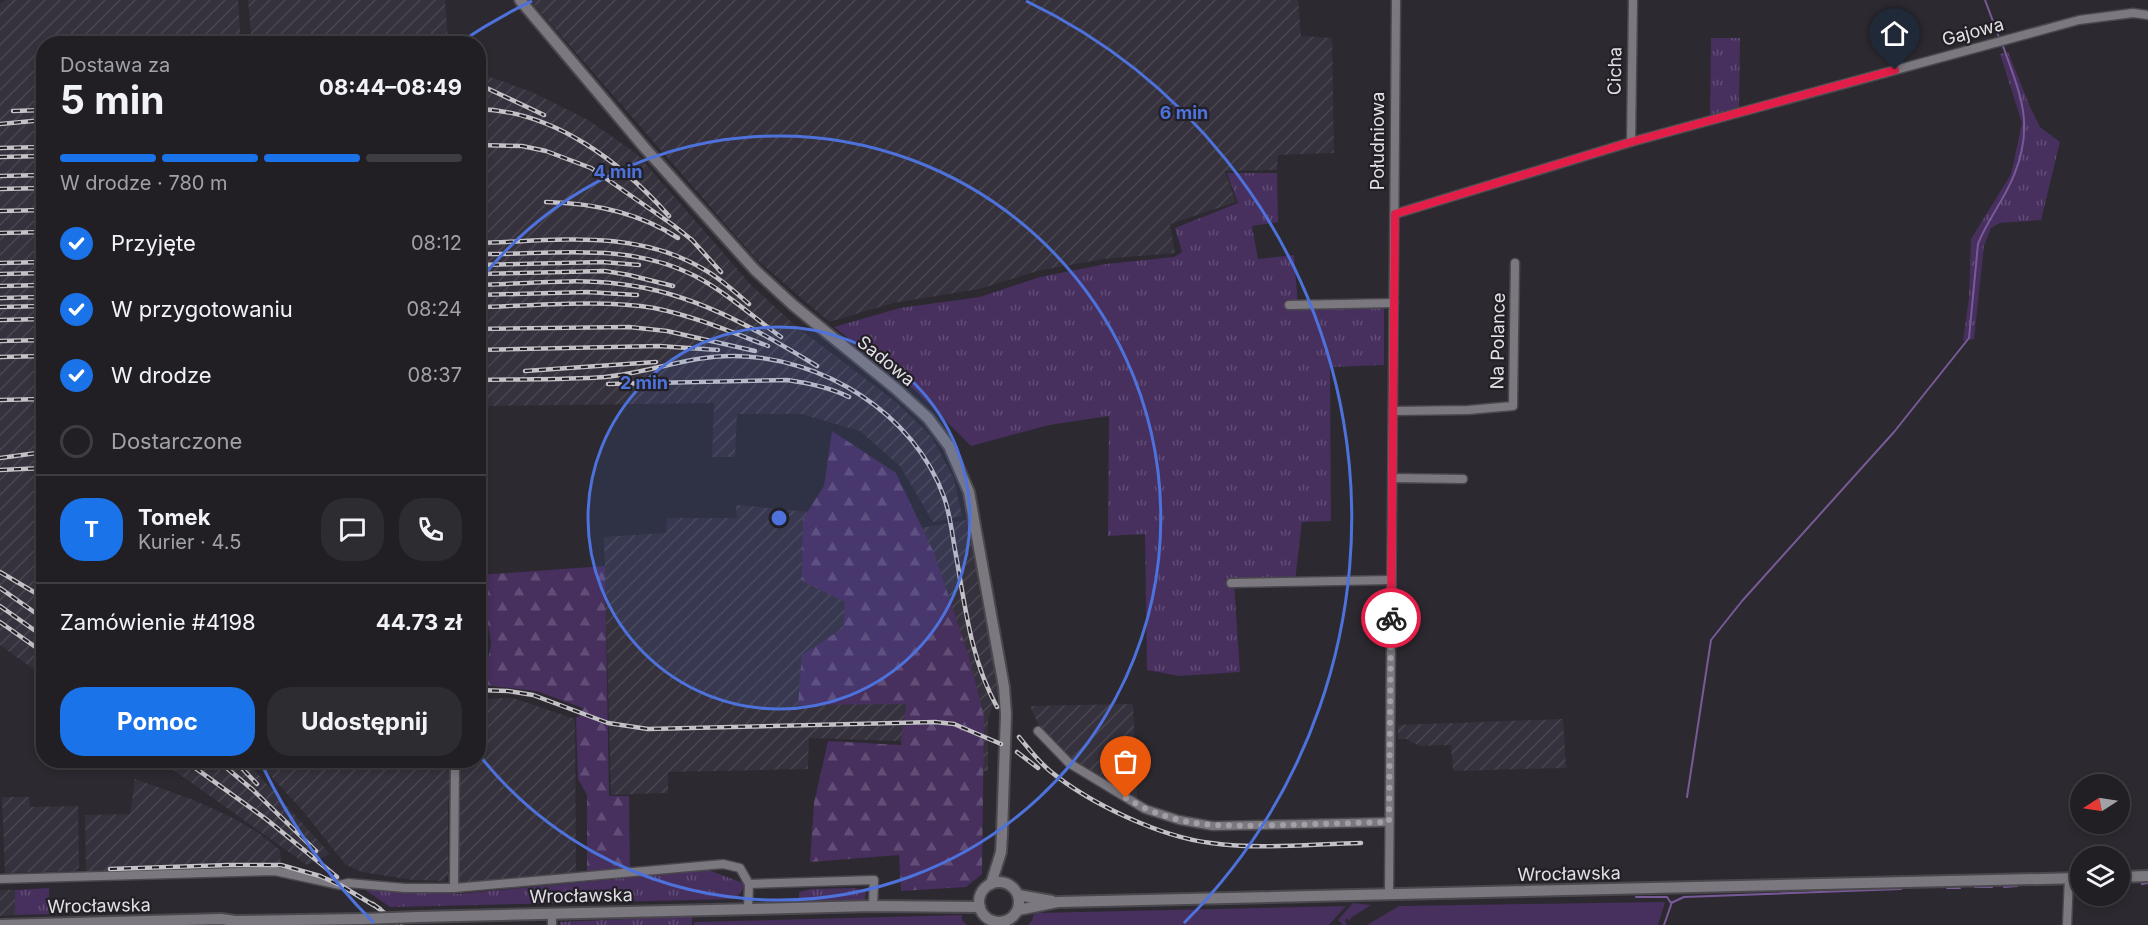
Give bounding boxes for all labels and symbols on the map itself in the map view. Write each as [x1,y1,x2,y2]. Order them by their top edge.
pin [1869,8,1920,70]
street label: Gajowa [1940,13,2006,50]
street label: Cicha [1604,47,1625,95]
street label: Południowa [1367,92,1388,190]
text: 6 min [1160,102,1208,123]
text: 4 min [594,161,642,182]
street label: Na Polance [1486,292,1509,390]
street label: Sadowa [853,331,919,390]
text: 2 min [620,372,668,393]
centre of rings [769,508,789,528]
courier [1361,588,1421,648]
pin [1100,736,1151,798]
north arrow [2070,774,2130,834]
street label: Wrocławska [1517,862,1621,885]
street label: Wrocławska [529,884,633,907]
street label: Wrocławska [47,894,151,917]

